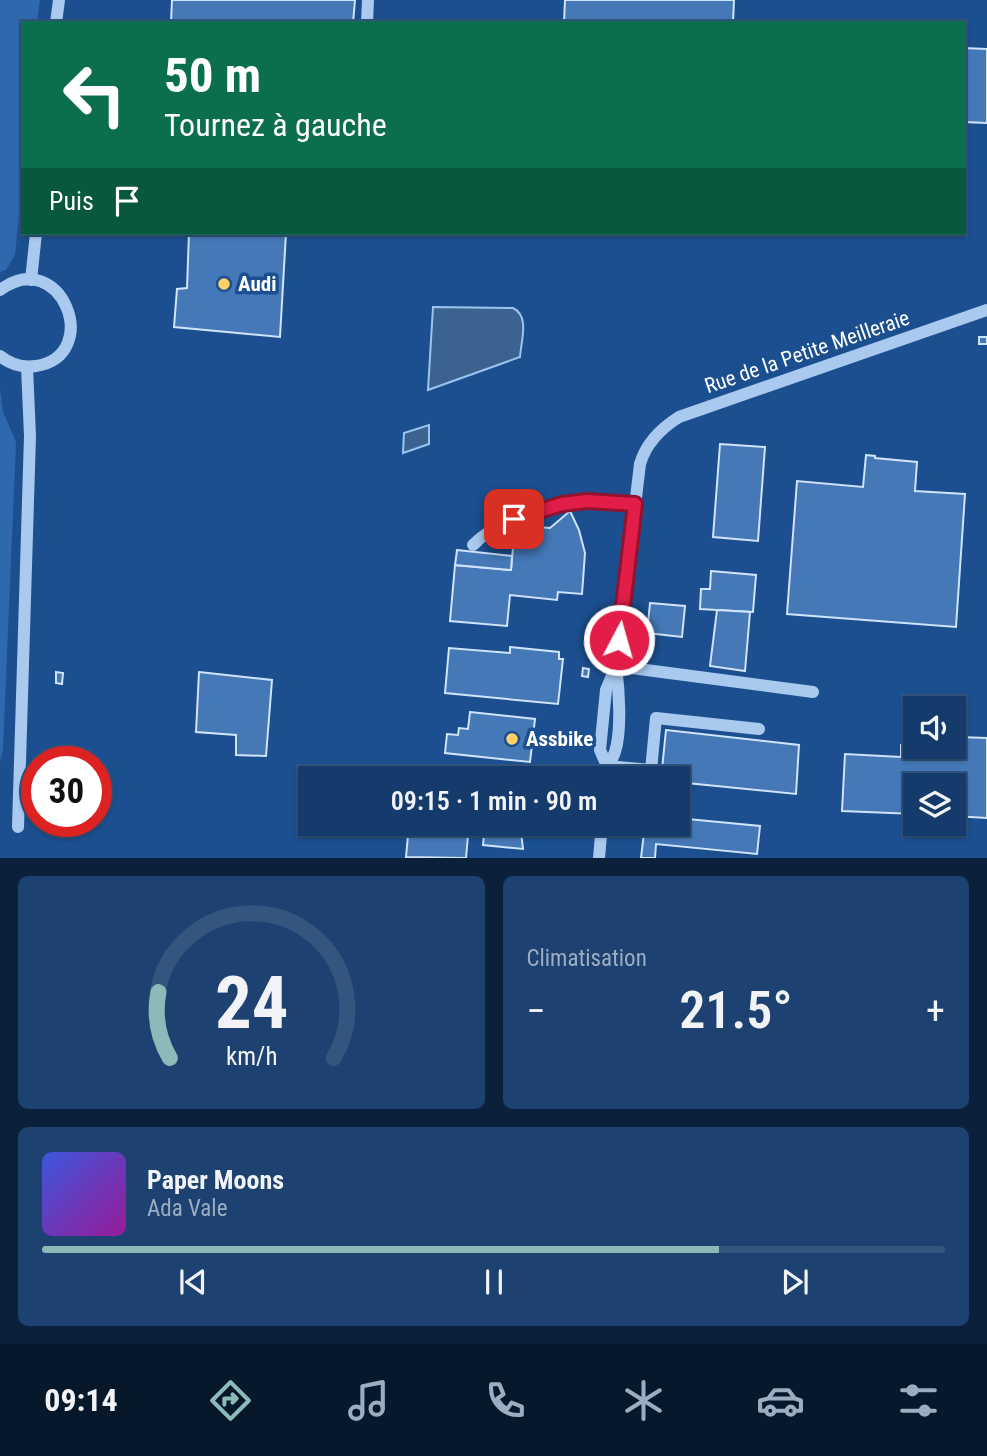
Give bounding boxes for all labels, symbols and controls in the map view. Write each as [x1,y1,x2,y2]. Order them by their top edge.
text: 50 m [164,47,261,104]
icon: left [49,49,140,140]
text: Tournez à gauche [164,106,387,144]
icon: arrive [108,182,146,220]
text: Puis [49,186,94,216]
place label: Audi [238,272,276,296]
marker: Audi [216,276,232,292]
street label: Rue de la Petite Meilleraie [702,306,913,398]
pin [484,489,544,549]
icon: arrive [495,500,533,538]
position arrow [582,603,656,677]
map controls [903,696,966,836]
button: sound [903,696,966,759]
place label: Assbike [526,727,593,751]
marker: Assbike [504,731,520,747]
speed limit sign: 30 [21,746,112,837]
button: layers [903,773,966,836]
text: 09:15 · 1 min · 90 m [391,786,597,816]
text: Climatisation [527,945,647,972]
text: 24 [214,961,288,1047]
text: 21.5° [679,980,792,1041]
text: − [527,989,546,1033]
text: + [926,989,945,1033]
text: km/h [226,1042,277,1071]
text: Paper Moons [147,1165,284,1195]
text: Ada Vale [147,1195,227,1222]
icon: previous [174,1263,212,1301]
icon: pause [475,1263,513,1301]
icon: next [776,1263,814,1301]
icon: directions [206,1376,255,1425]
icon: music [344,1376,393,1425]
icon: phone [481,1376,530,1425]
icon: climate [619,1376,668,1425]
icon: car [756,1376,805,1425]
icon: filters [894,1376,943,1425]
text: 09:14 [44,1381,118,1419]

